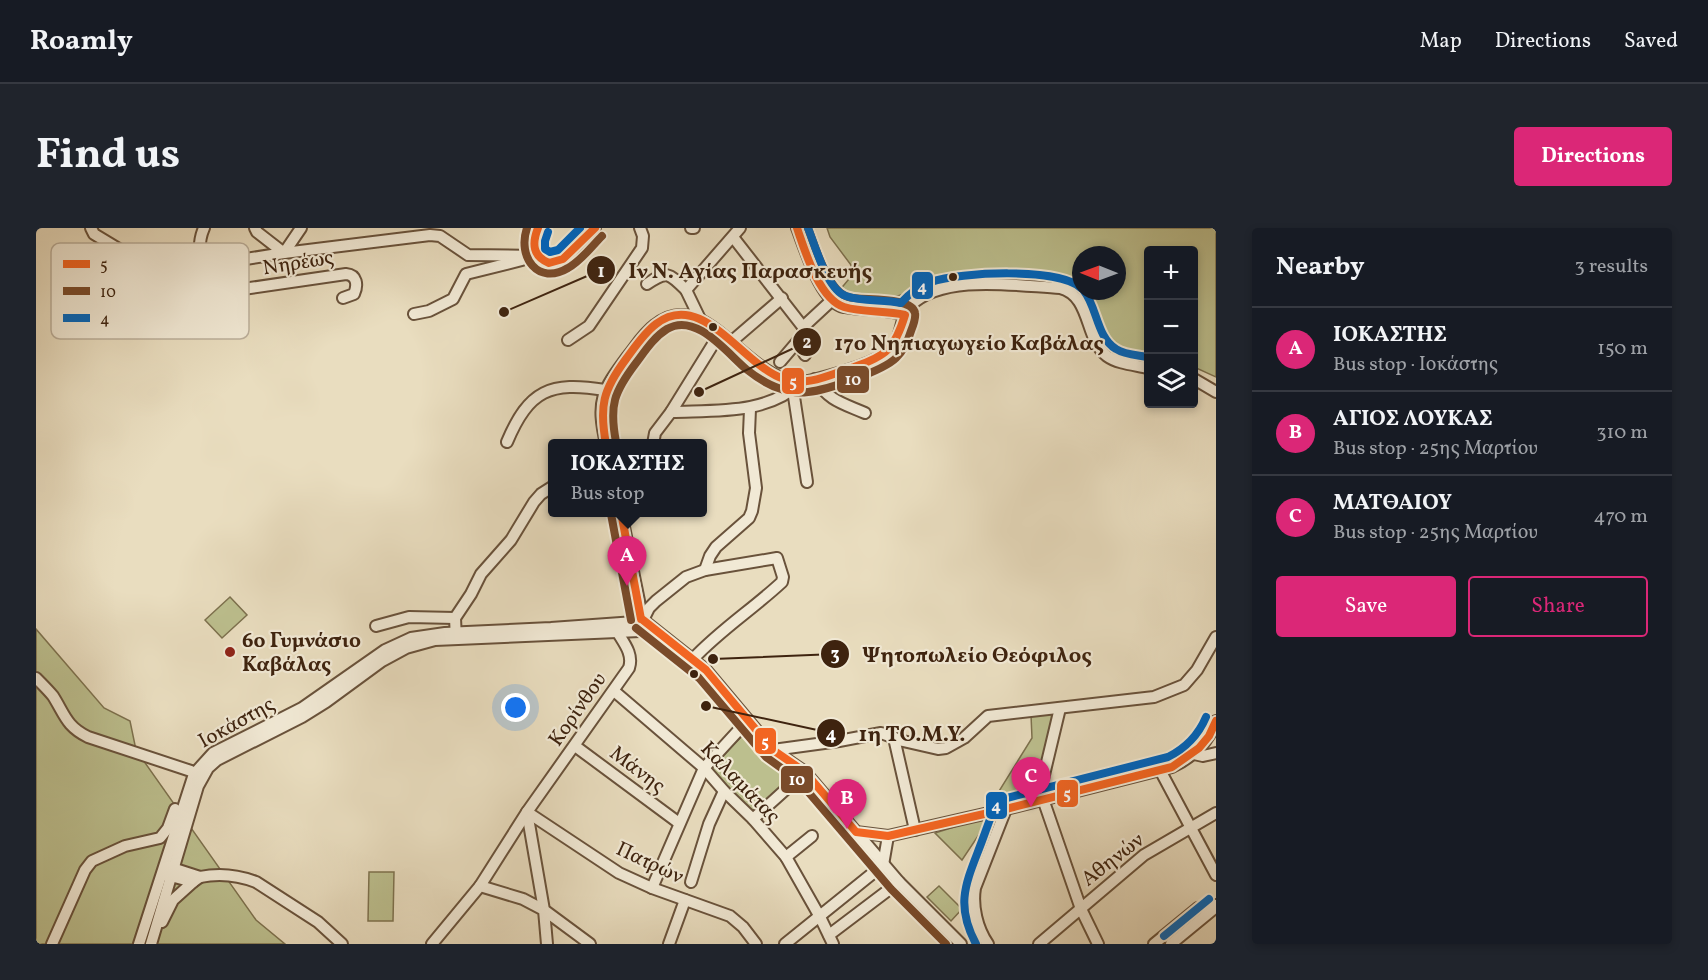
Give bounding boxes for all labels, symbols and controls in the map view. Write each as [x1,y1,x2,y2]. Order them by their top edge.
text: Roamly [30,22,133,61]
text: Map [1420,27,1462,56]
text: Directions [1495,27,1591,56]
text: Saved [1624,27,1678,56]
text: Find us [36,127,180,186]
button: Directions [1514,127,1672,186]
legend [51,243,249,339]
street label: Νηρέως [261,244,336,283]
north arrow [1072,246,1126,300]
map controls [1144,246,1198,408]
button: + [1144,246,1198,300]
text: Nearby [1276,249,1365,285]
callout: Ιν Ν. Αγίας Παρασκευής [586,250,884,290]
text: 3 results [1574,253,1648,281]
text: 5 [100,255,108,277]
text: Ιν Ν. Αγίας Παρασκευής [628,257,872,288]
text: 1 [597,260,605,285]
line badge: 4 [911,271,934,300]
unlabelled marker [947,271,959,283]
text: 4 [917,277,927,299]
text: 10 [100,282,116,304]
button: − [1144,300,1198,354]
text: 4 [100,309,110,331]
text: ΙΟΚΑΣΤΗΣ [1333,320,1447,351]
unlabelled marker [707,321,719,333]
callout: 17ο Νηπιαγωγείο Καβάλας [792,322,1116,362]
text: 17ο Νηπιαγωγείο Καβάλας [834,329,1104,360]
text: 2 [802,331,812,356]
text: A [1288,335,1303,363]
text: 150 m [1597,335,1648,363]
text: Bus stop · Ιοκάστης [1333,351,1498,379]
button: layers [1144,354,1198,408]
line badge: 10 [836,365,870,394]
line badge: 5 [781,367,805,395]
text: 10 [845,370,861,392]
text: 5 [789,372,797,394]
text: ΑΓΙΟΣ ΛΟΥΚΑΣ [1333,404,1492,435]
text: B [1289,419,1302,447]
text: 310 m [1596,419,1648,447]
text: Bus stop · 25ης Μαρτίου [1333,435,1538,463]
popup [548,439,707,517]
text: ΙΟΚΑΣΤΗΣ [571,449,684,480]
text: Bus stop [571,480,644,508]
text: ΜΑΤΘΑΙΟΥ [1333,488,1452,519]
text: C [1289,503,1302,531]
text: 470 m [1593,503,1648,531]
text: Bus stop · 25ης Μαρτίου [1333,519,1538,547]
pin: A [608,536,646,586]
button: Save [1276,576,1456,637]
button: Share [1468,576,1648,637]
place label: 6ο Γυμνάσιο Καβάλας [242,627,361,680]
callout: Ψητοπωλείο Θεόφιλος [820,634,1104,674]
text: Ψητοπωλείο Θεόφιλος [862,641,1092,672]
text: 3 [830,643,840,668]
marker: 6ο Γυμνάσιο Καβάλας [223,645,237,659]
street label: Κορίνθου [542,667,614,753]
unlabelled marker [688,668,700,680]
street label: Ιοκάστης [193,690,280,756]
your location [501,693,530,722]
callout: 1η ΤΟ.Μ.Υ. [816,713,977,753]
text: 1η ΤΟ.Μ.Υ. [859,720,965,751]
text: 4 [826,723,837,748]
line badge: 5 [754,727,777,755]
text: 5 [761,732,769,754]
street label: Καλαμάτας [693,735,787,831]
street label: Μάνης [603,740,671,801]
pin: C [1012,758,1050,807]
line badge: 10 [780,765,814,794]
text: 10 [789,770,805,792]
line badge: 5 [1056,779,1079,808]
pin: B [828,780,866,829]
text: 5 [1063,784,1071,806]
line badge: 4 [985,791,1008,820]
text: 4 [991,796,1001,818]
street label: Αθηνών [1075,826,1150,894]
street label: Πατρών [611,835,688,892]

